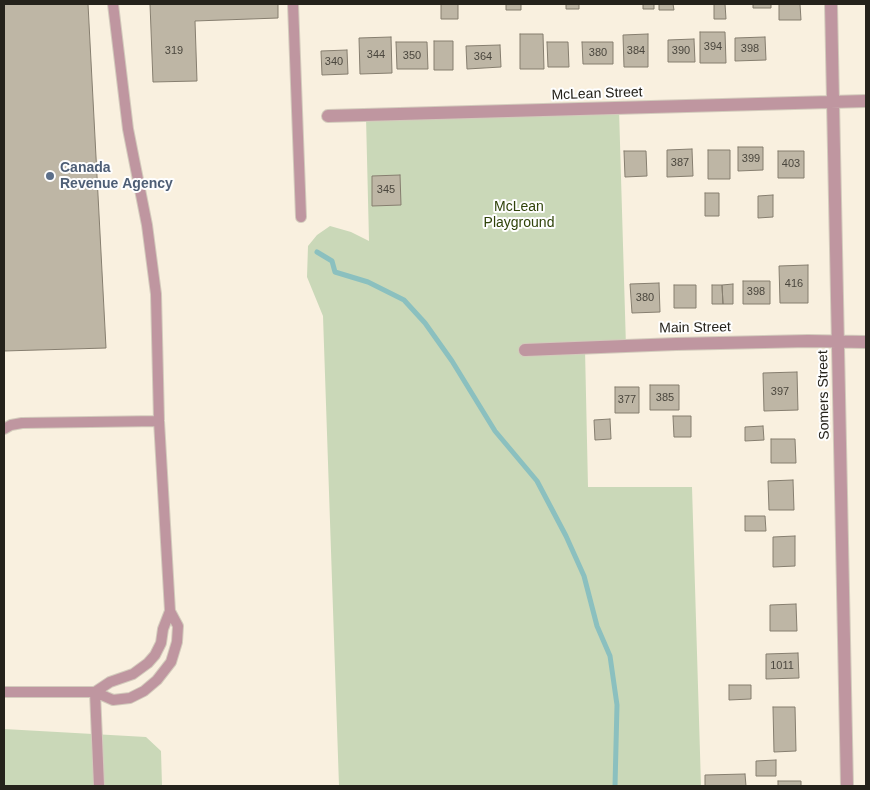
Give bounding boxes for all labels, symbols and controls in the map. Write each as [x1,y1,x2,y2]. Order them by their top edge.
house number: 394 [704,40,722,54]
house number: 398 [741,42,759,56]
house number: 319 [165,44,183,58]
house number: 384 [627,44,645,58]
house number: 390 [672,44,690,58]
house number: 380 [589,46,607,60]
house number: 344 [367,48,385,62]
house number: 350 [403,49,421,63]
house number: 364 [474,50,492,64]
house number: 340 [325,55,343,69]
street label: McLean Street [551,84,643,104]
house number: 399 [742,152,760,166]
house number: 387 [671,156,689,170]
house number: 403 [782,157,800,171]
place label: Canada Revenue Agency [60,160,173,192]
marker: Canada Revenue Agency [44,170,56,182]
house number: 345 [377,183,395,197]
park label: McLean Playground [484,199,554,232]
house number: 416 [785,277,803,291]
house number: 398 [747,285,765,299]
house number: 380 [636,291,654,305]
street label: Main Street [659,319,731,337]
street label: Somers Street [815,350,833,440]
house number: 397 [771,385,789,399]
house number: 385 [656,391,674,405]
house number: 377 [618,393,636,407]
house number: 1011 [770,659,794,673]

